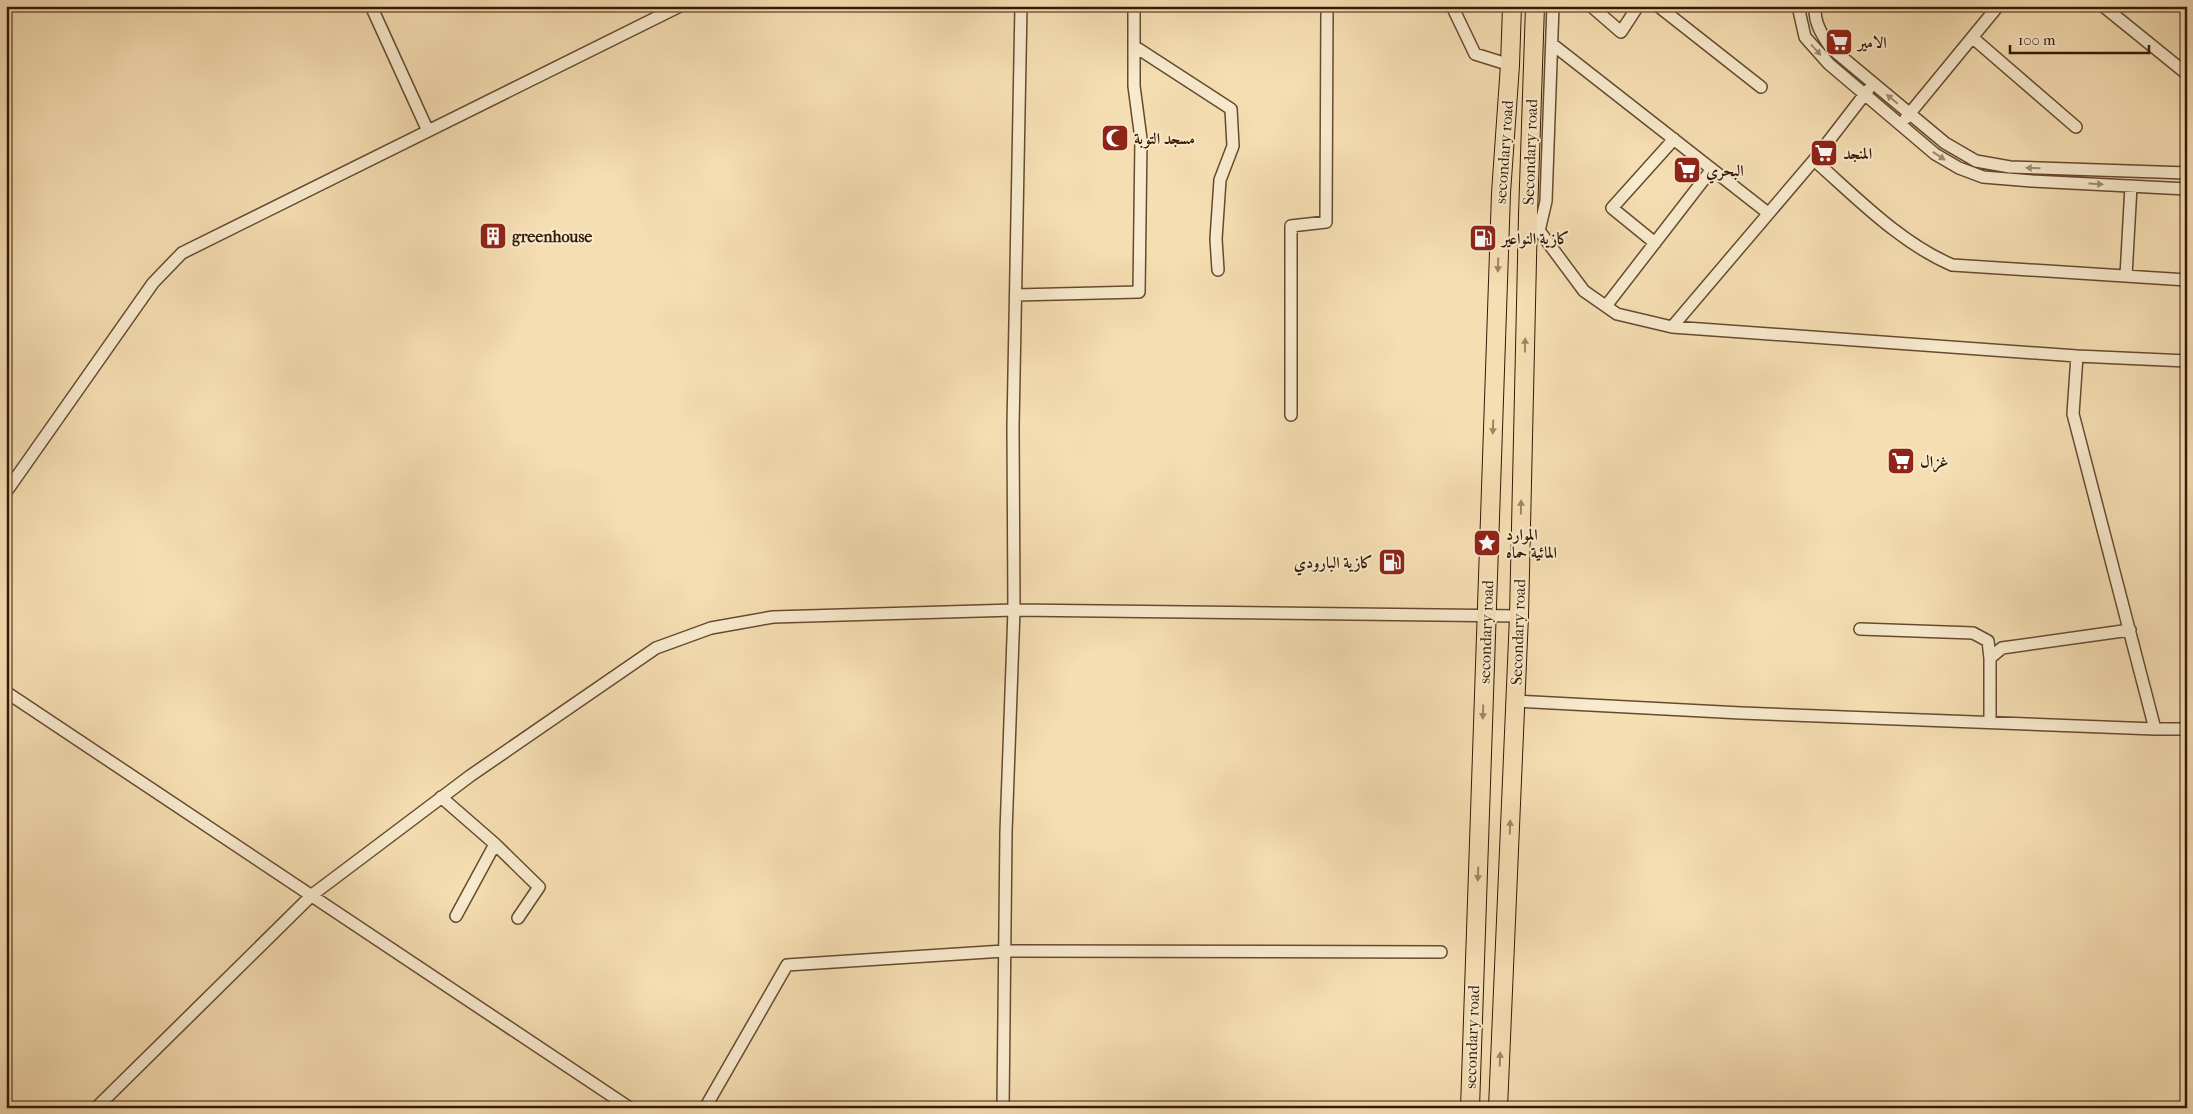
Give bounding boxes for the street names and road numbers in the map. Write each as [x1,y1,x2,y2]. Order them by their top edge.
street label: Secondary road [1519,98,1541,205]
street label: secondary road [1491,99,1517,204]
street label: Secondary road [1507,578,1529,685]
street label: secondary road [1475,579,1497,684]
street label: secondary road [1461,984,1483,1089]

